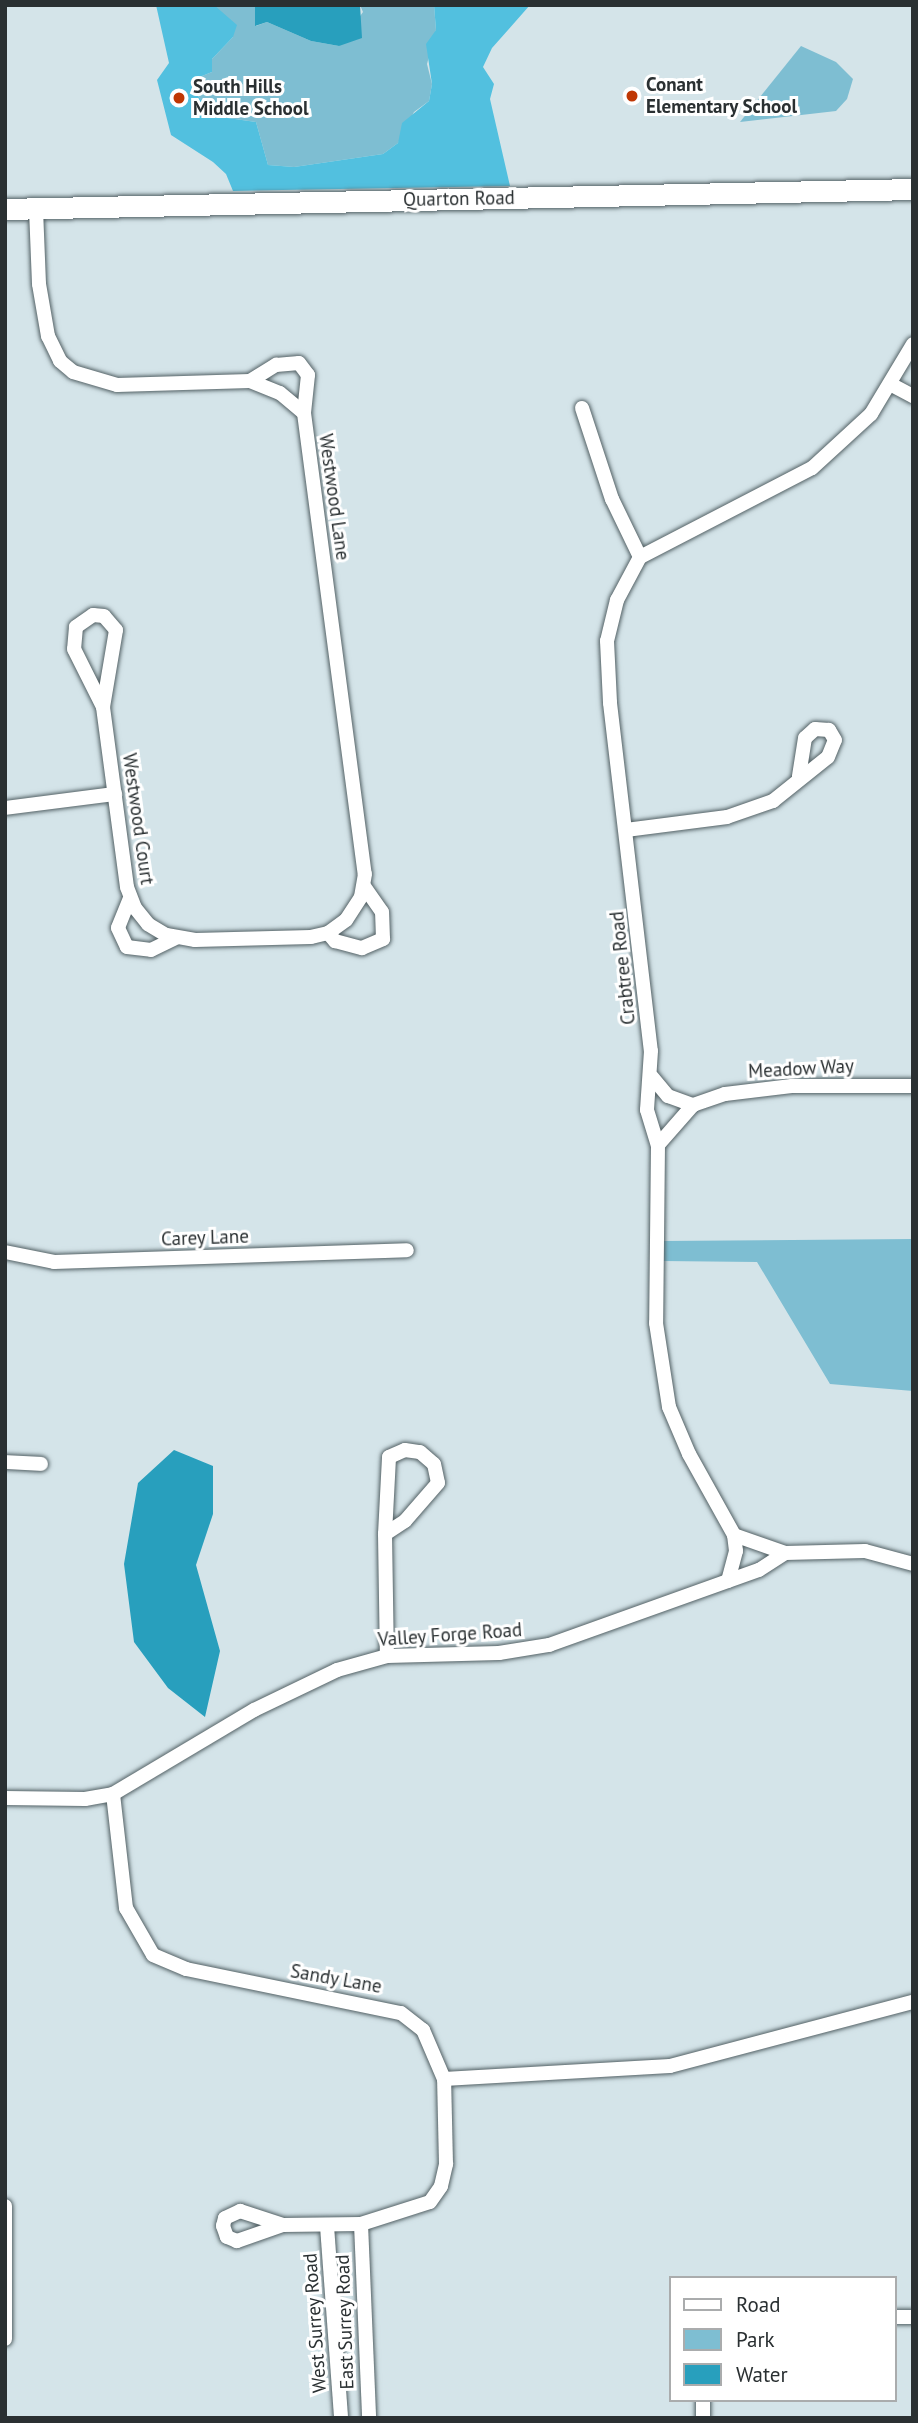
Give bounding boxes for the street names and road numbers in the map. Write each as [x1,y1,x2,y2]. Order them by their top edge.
street label: Quarton Road [403,187,515,211]
street label: Westwood Lane [314,432,354,562]
street label: Westwood Court [117,752,159,886]
street label: Crabtree Road [606,910,640,1026]
street label: Meadow Way [747,1055,855,1083]
street label: Carey Lane [160,1225,250,1251]
street label: Valley Forge Road [377,1619,523,1651]
street label: Sandy Lane [288,1960,384,1998]
street label: West Surrey Road [299,2252,331,2394]
street label: East Surrey Road [331,2254,359,2390]

